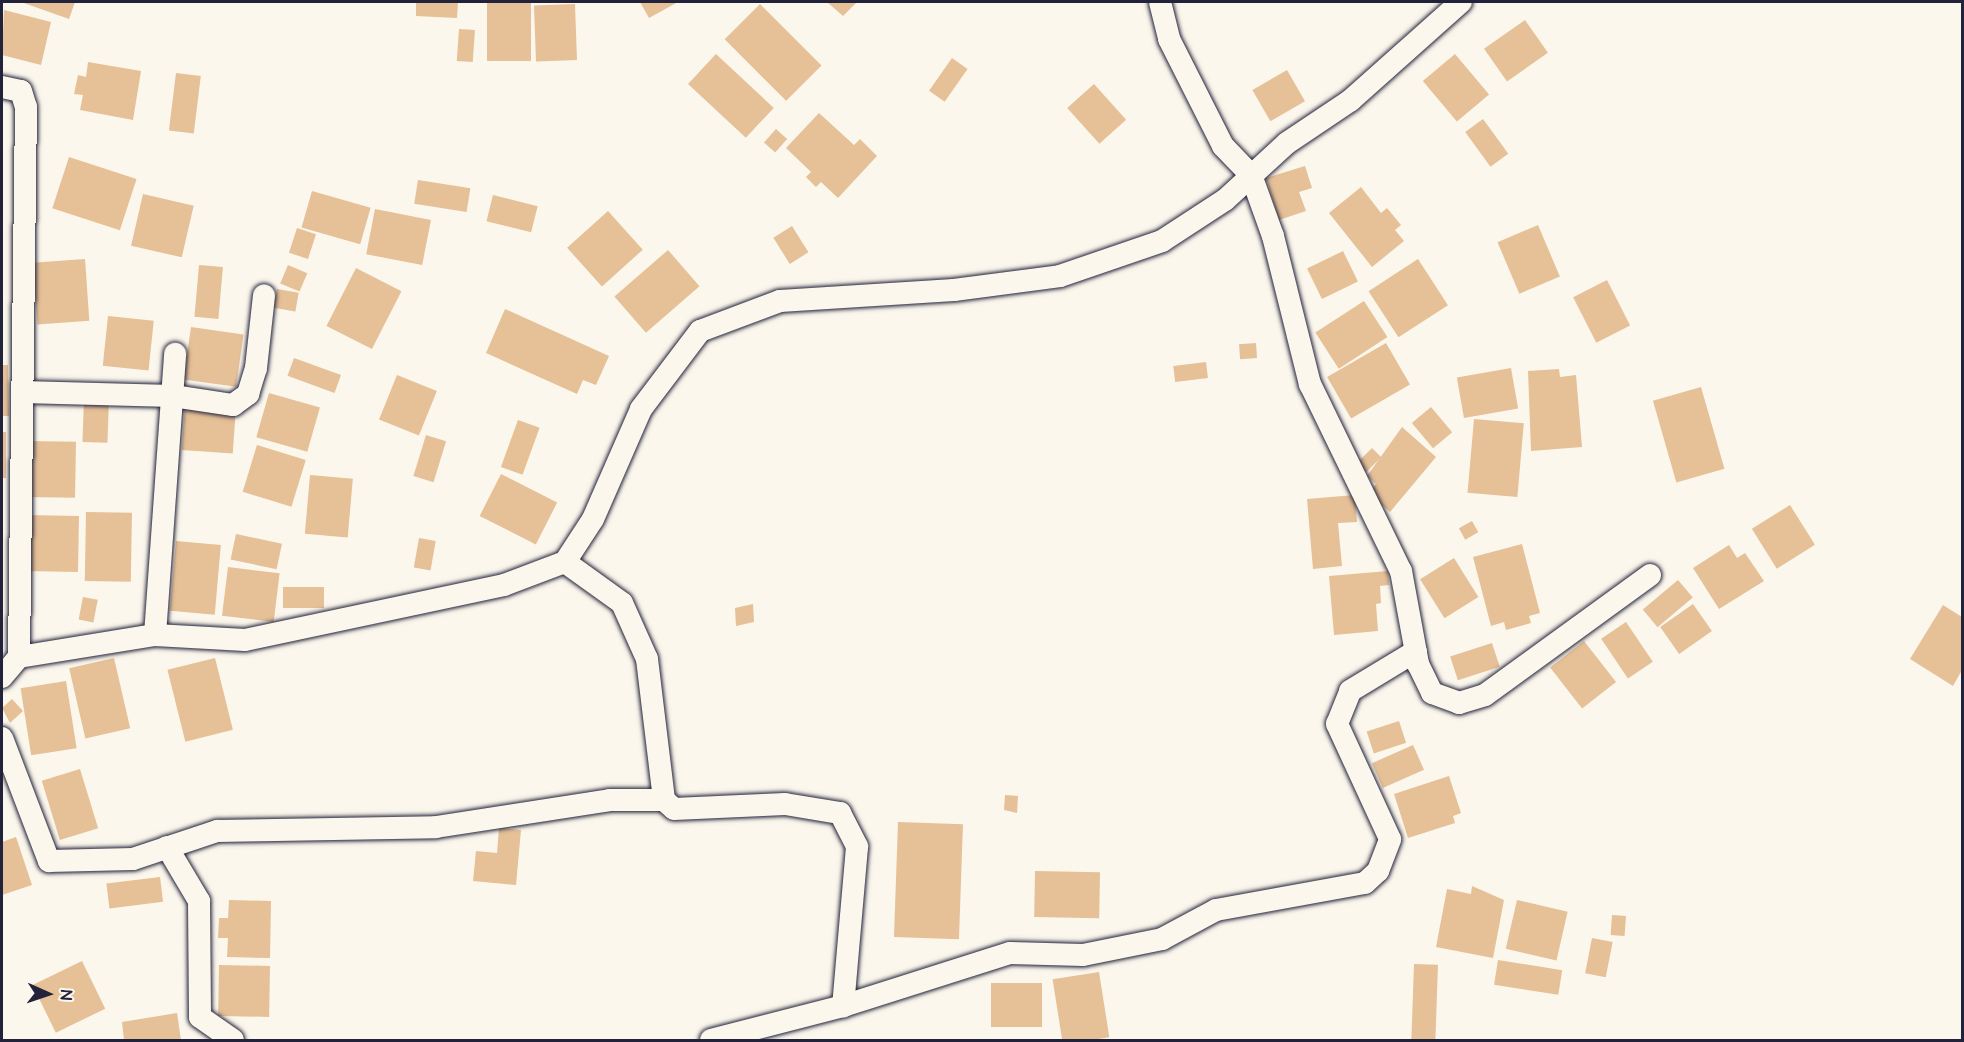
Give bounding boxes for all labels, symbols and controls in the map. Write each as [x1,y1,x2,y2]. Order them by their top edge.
north arrow [18,964,78,1024]
text: N [55,989,77,1001]

